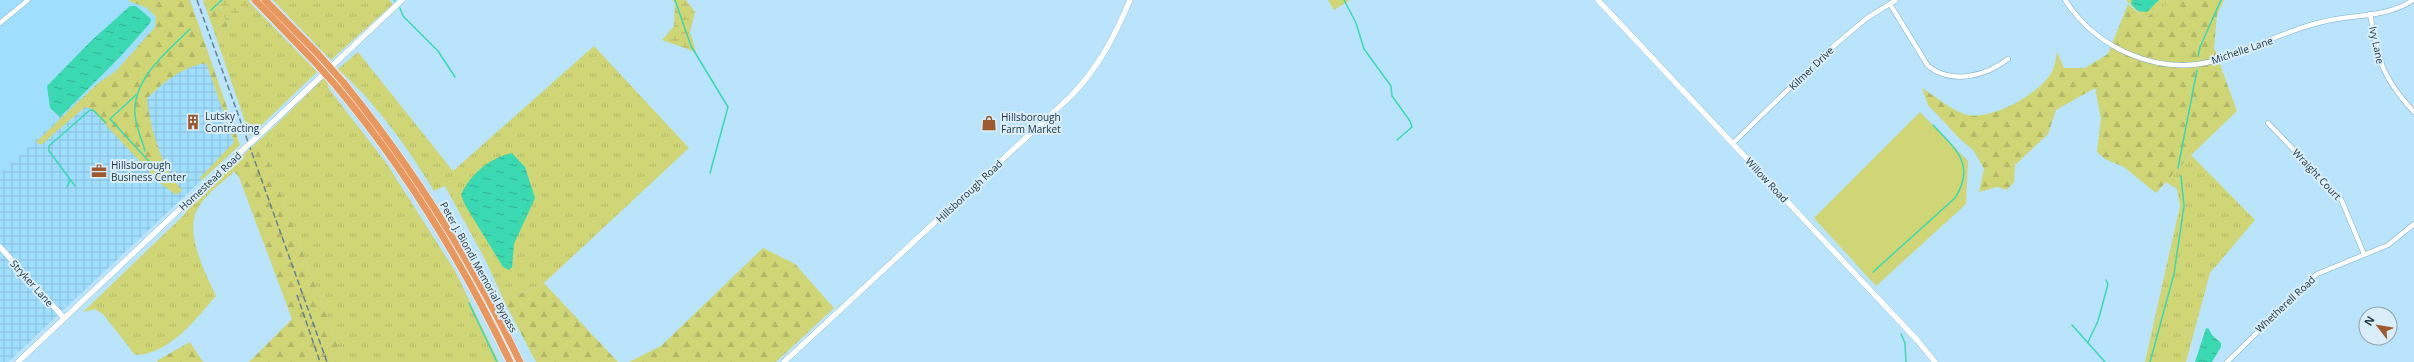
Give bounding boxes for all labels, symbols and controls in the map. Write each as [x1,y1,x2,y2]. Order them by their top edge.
street label: Ivy Lane [2366,25,2388,65]
street label: Michelle Lane [2210,33,2275,67]
street label: Kilmer Drive [1786,43,1837,93]
place label: Lutsky Contracting [205,109,260,135]
place label: Hillsborough Farm Market [1001,110,1061,136]
building icon: Lutsky Contracting [184,113,202,131]
shop icon: Hillsborough Farm Market [980,114,998,132]
street label: Wraight Court [2290,145,2345,203]
street label: Homestead Road [176,148,244,214]
street label: Willow Road [1742,154,1792,206]
street label: Hillsborough Road [933,157,1005,225]
place label: Hillsborough Business Center [111,158,186,184]
office icon: Hillsborough Business Center [90,162,108,180]
street label: Peter J. Biondi Memorial Bypass [437,199,521,335]
street label: Stryker Lane [7,257,57,310]
street label: Whetherell Road [2252,272,2318,336]
north arrow [2358,306,2398,346]
text: N [2360,313,2378,328]

